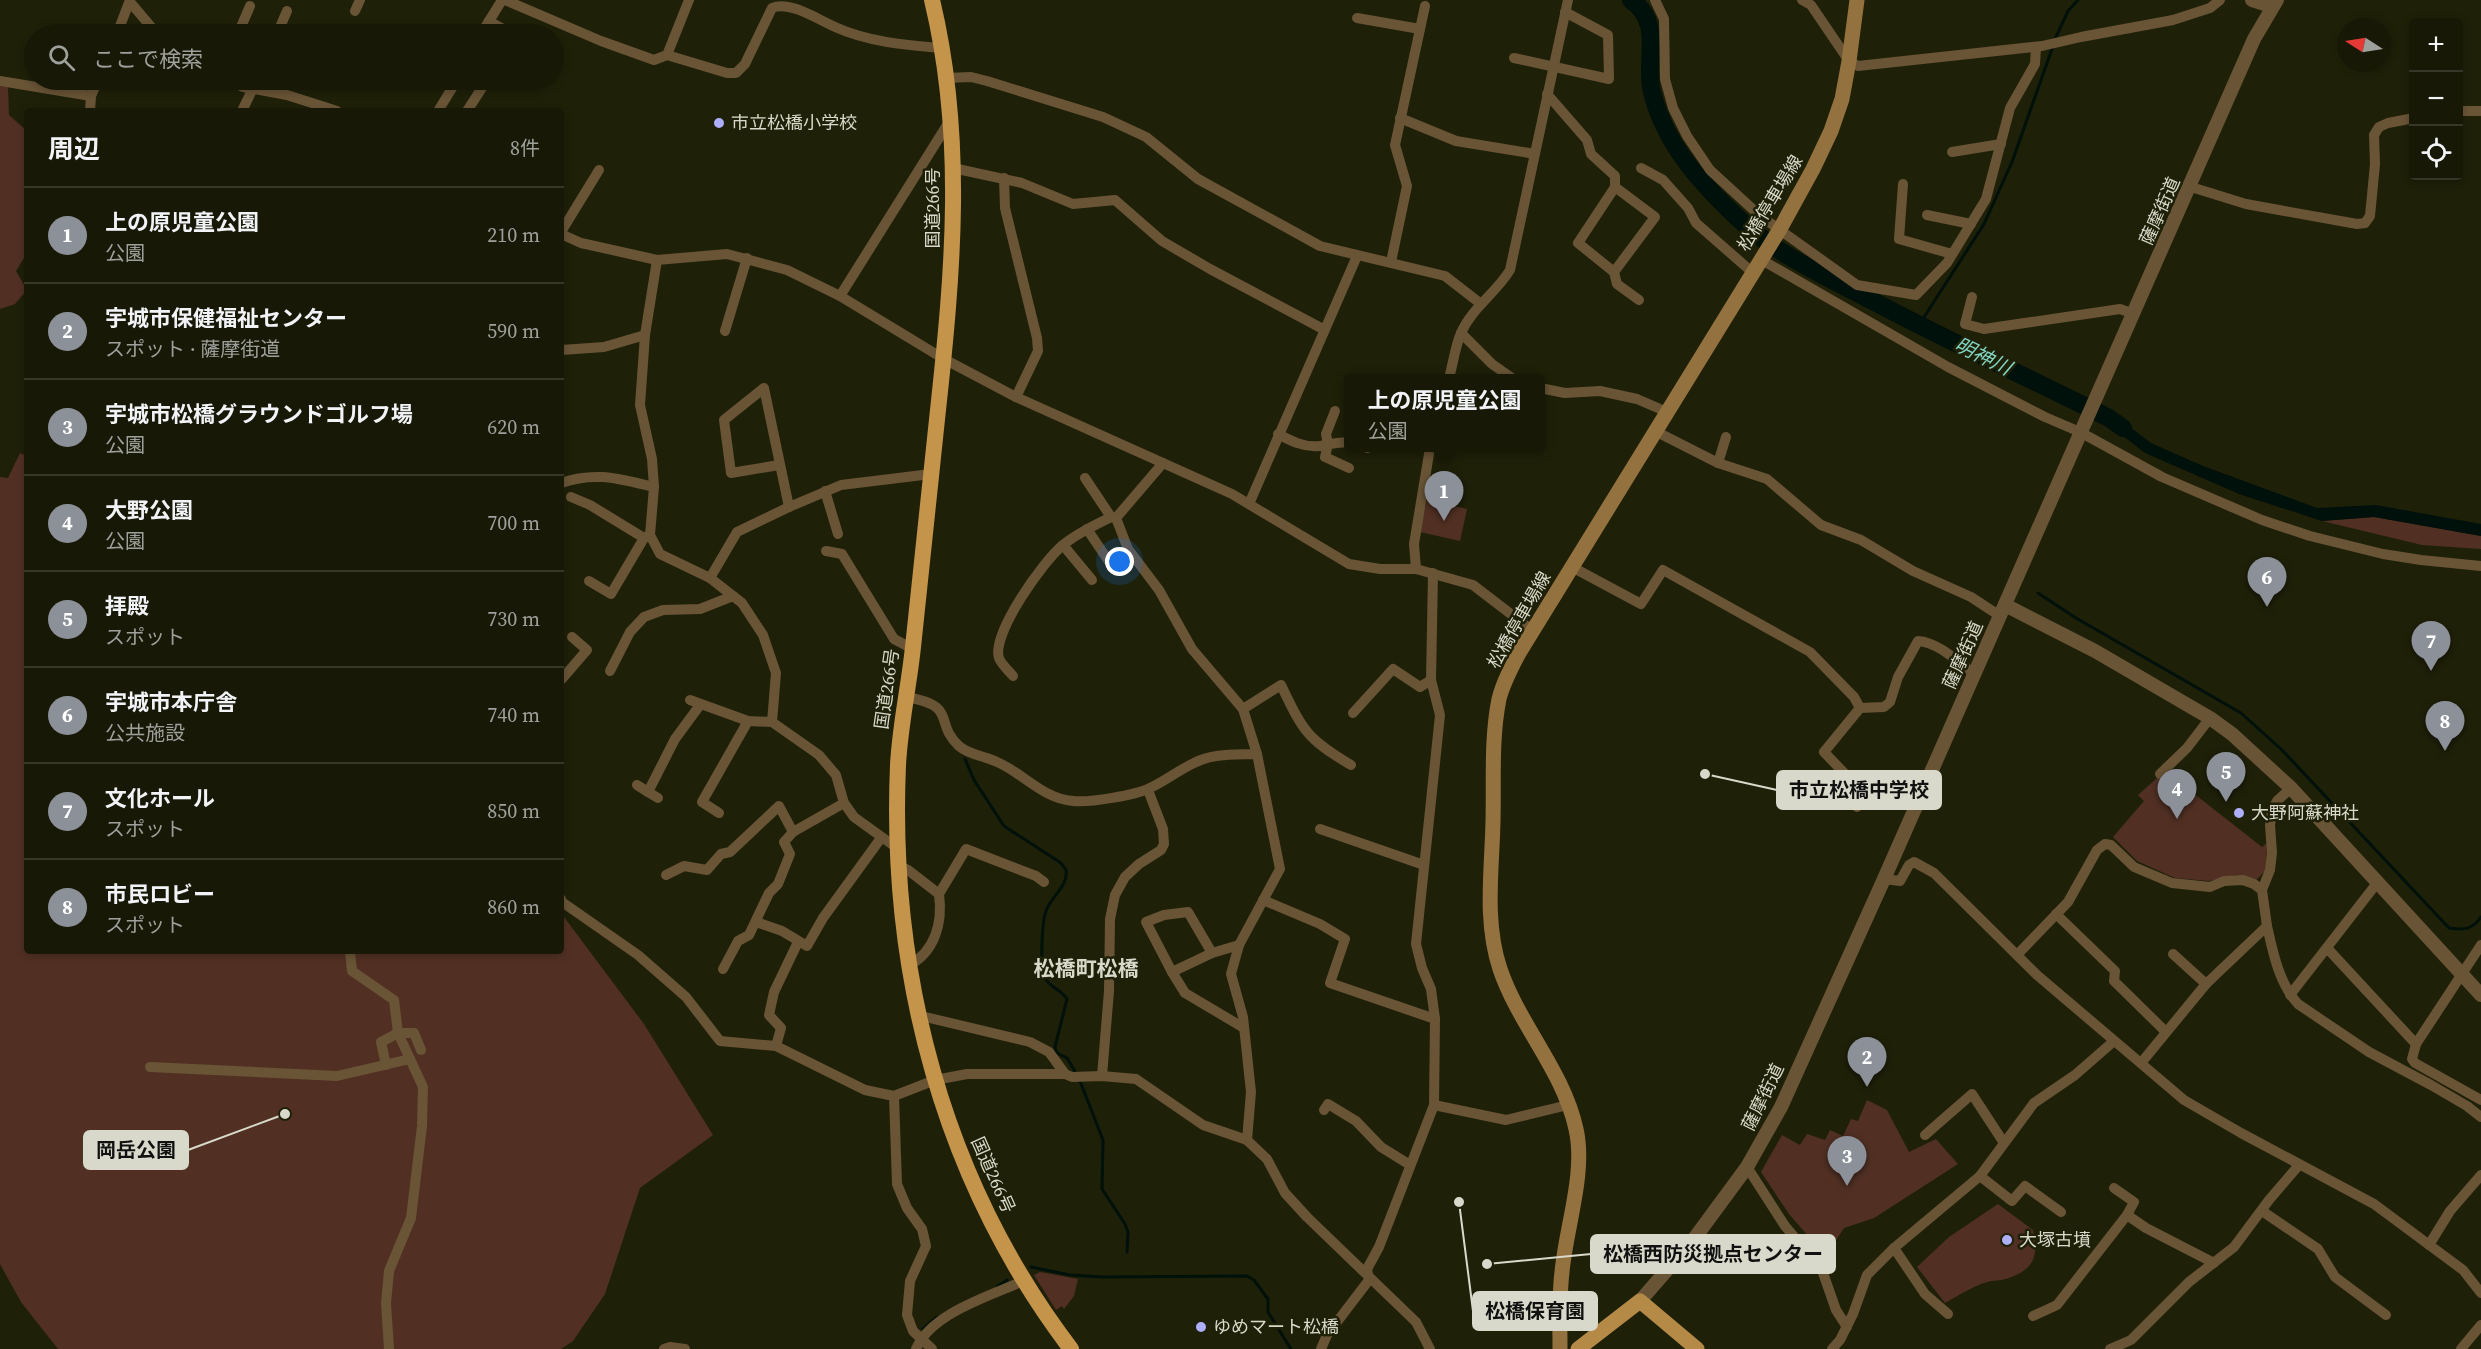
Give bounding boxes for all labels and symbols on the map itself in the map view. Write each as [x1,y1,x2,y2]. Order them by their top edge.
north arrow [2337,18,2391,72]
place label: 市立松橋小学校 [731,110,857,135]
marker: 市立松橋小学校 [712,116,726,130]
street label: 松橋停車場線 [1731,150,1808,255]
street label: 国道266号 [920,168,945,249]
street label: 薩摩街道 [2133,173,2186,249]
water label: 明神川 [1950,330,2018,383]
pin: 1 [1424,472,1464,521]
your location [1105,547,1134,576]
pin: 6 [2248,558,2286,607]
street label: 松橋停車場線 [1481,567,1556,673]
street label: 薩摩街道 [1936,617,1989,693]
pin: 7 [2412,622,2450,671]
street label: 国道266号 [868,647,905,731]
pin: 8 [2426,702,2464,751]
pin: 5 [2206,752,2246,802]
pin: 4 [2158,770,2196,819]
callout: 市立松橋中学校 [1777,771,1941,809]
text: 市立松橋中学校 [1789,776,1929,804]
place label: 大野阿蘇神社 [2251,800,2359,825]
marker: 大野阿蘇神社 [2232,806,2246,820]
district label: 松橋町松橋 [1034,954,1139,983]
pin: 2 [1848,1038,1886,1087]
street label: 薩摩街道 [1736,1059,1790,1135]
callout: 岡岳公園 [84,1131,188,1169]
street label: 国道266号 [966,1133,1021,1217]
text: 岡岳公園 [96,1136,176,1164]
pin: 3 [1828,1136,1866,1186]
place label: 大塚古墳 [2019,1227,2091,1252]
marker: 大塚古墳 [2000,1233,2014,1247]
callout: 松橋西防災拠点センター [1591,1235,1835,1273]
text: 松橋西防災拠点センター [1603,1240,1823,1268]
callout: 松橋保育園 [1473,1292,1597,1330]
text: 松橋保育園 [1485,1297,1585,1325]
place label: ゆめマート松橋 [1213,1314,1339,1339]
marker: ゆめマート松橋 [1194,1320,1208,1334]

